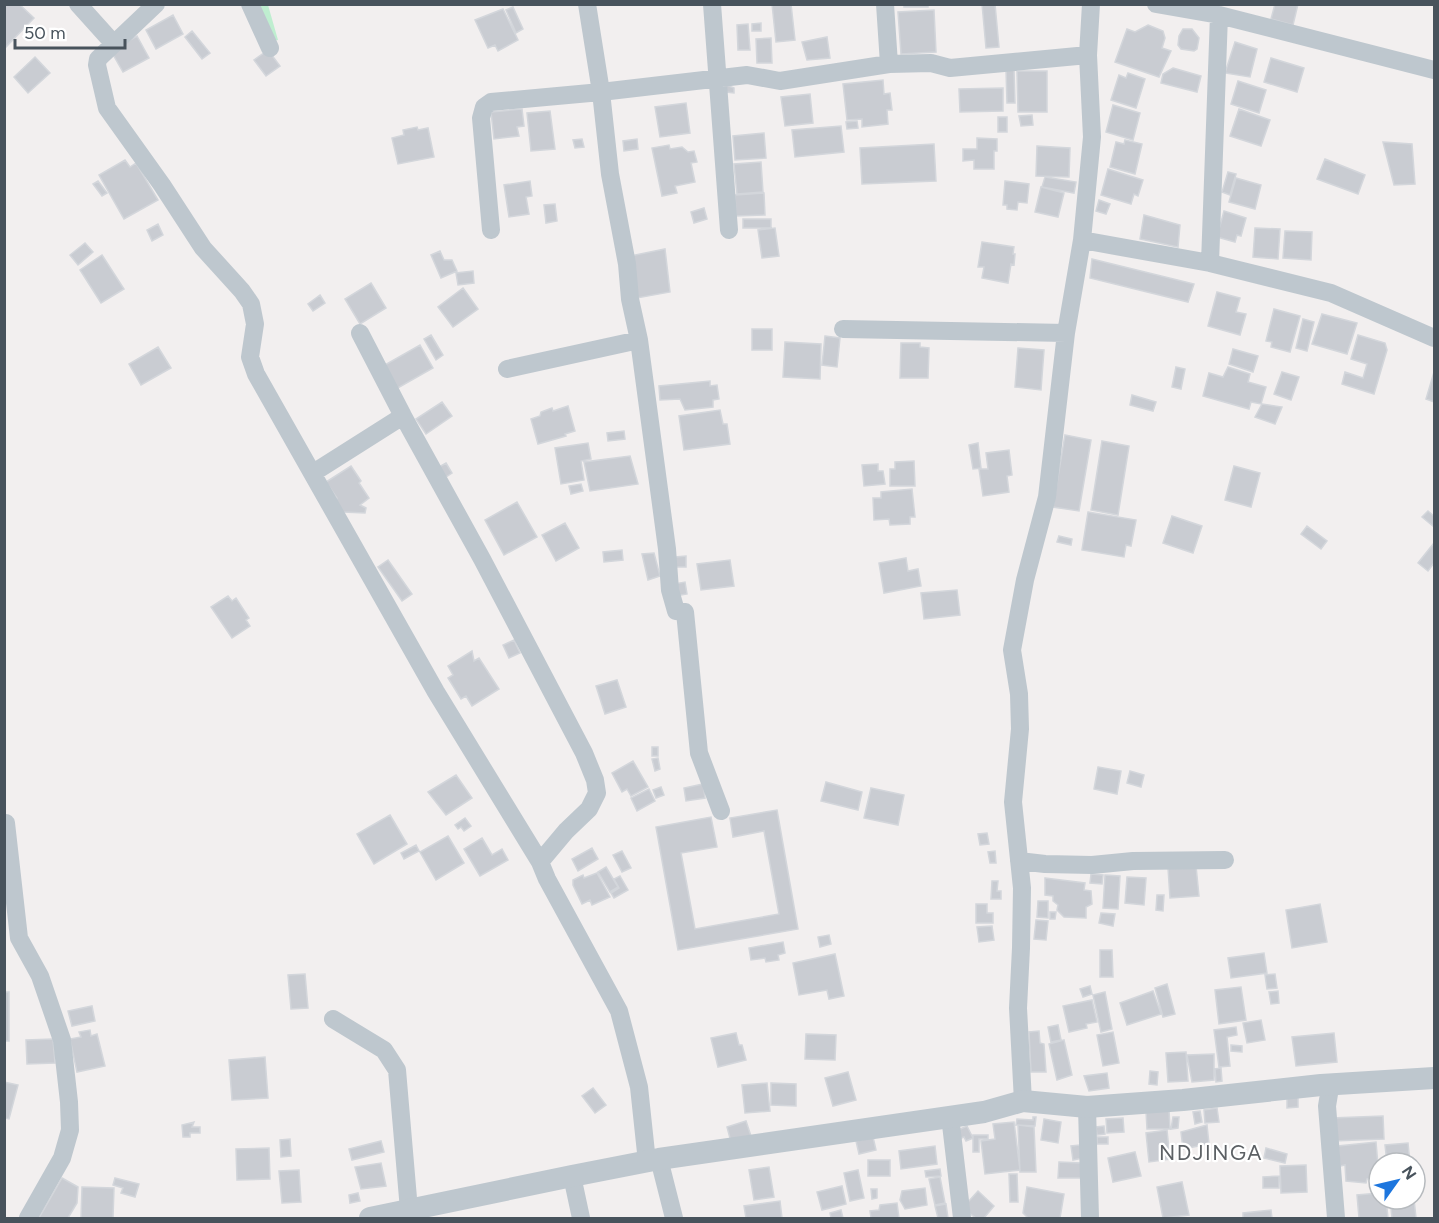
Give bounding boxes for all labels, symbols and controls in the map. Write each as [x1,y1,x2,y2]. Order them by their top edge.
scale bar [15,12,124,50]
text: 50 m [24,22,66,44]
district label: NDJINGA [1159,1140,1263,1165]
north arrow [1367,1151,1427,1211]
text: N [1398,1162,1420,1183]

